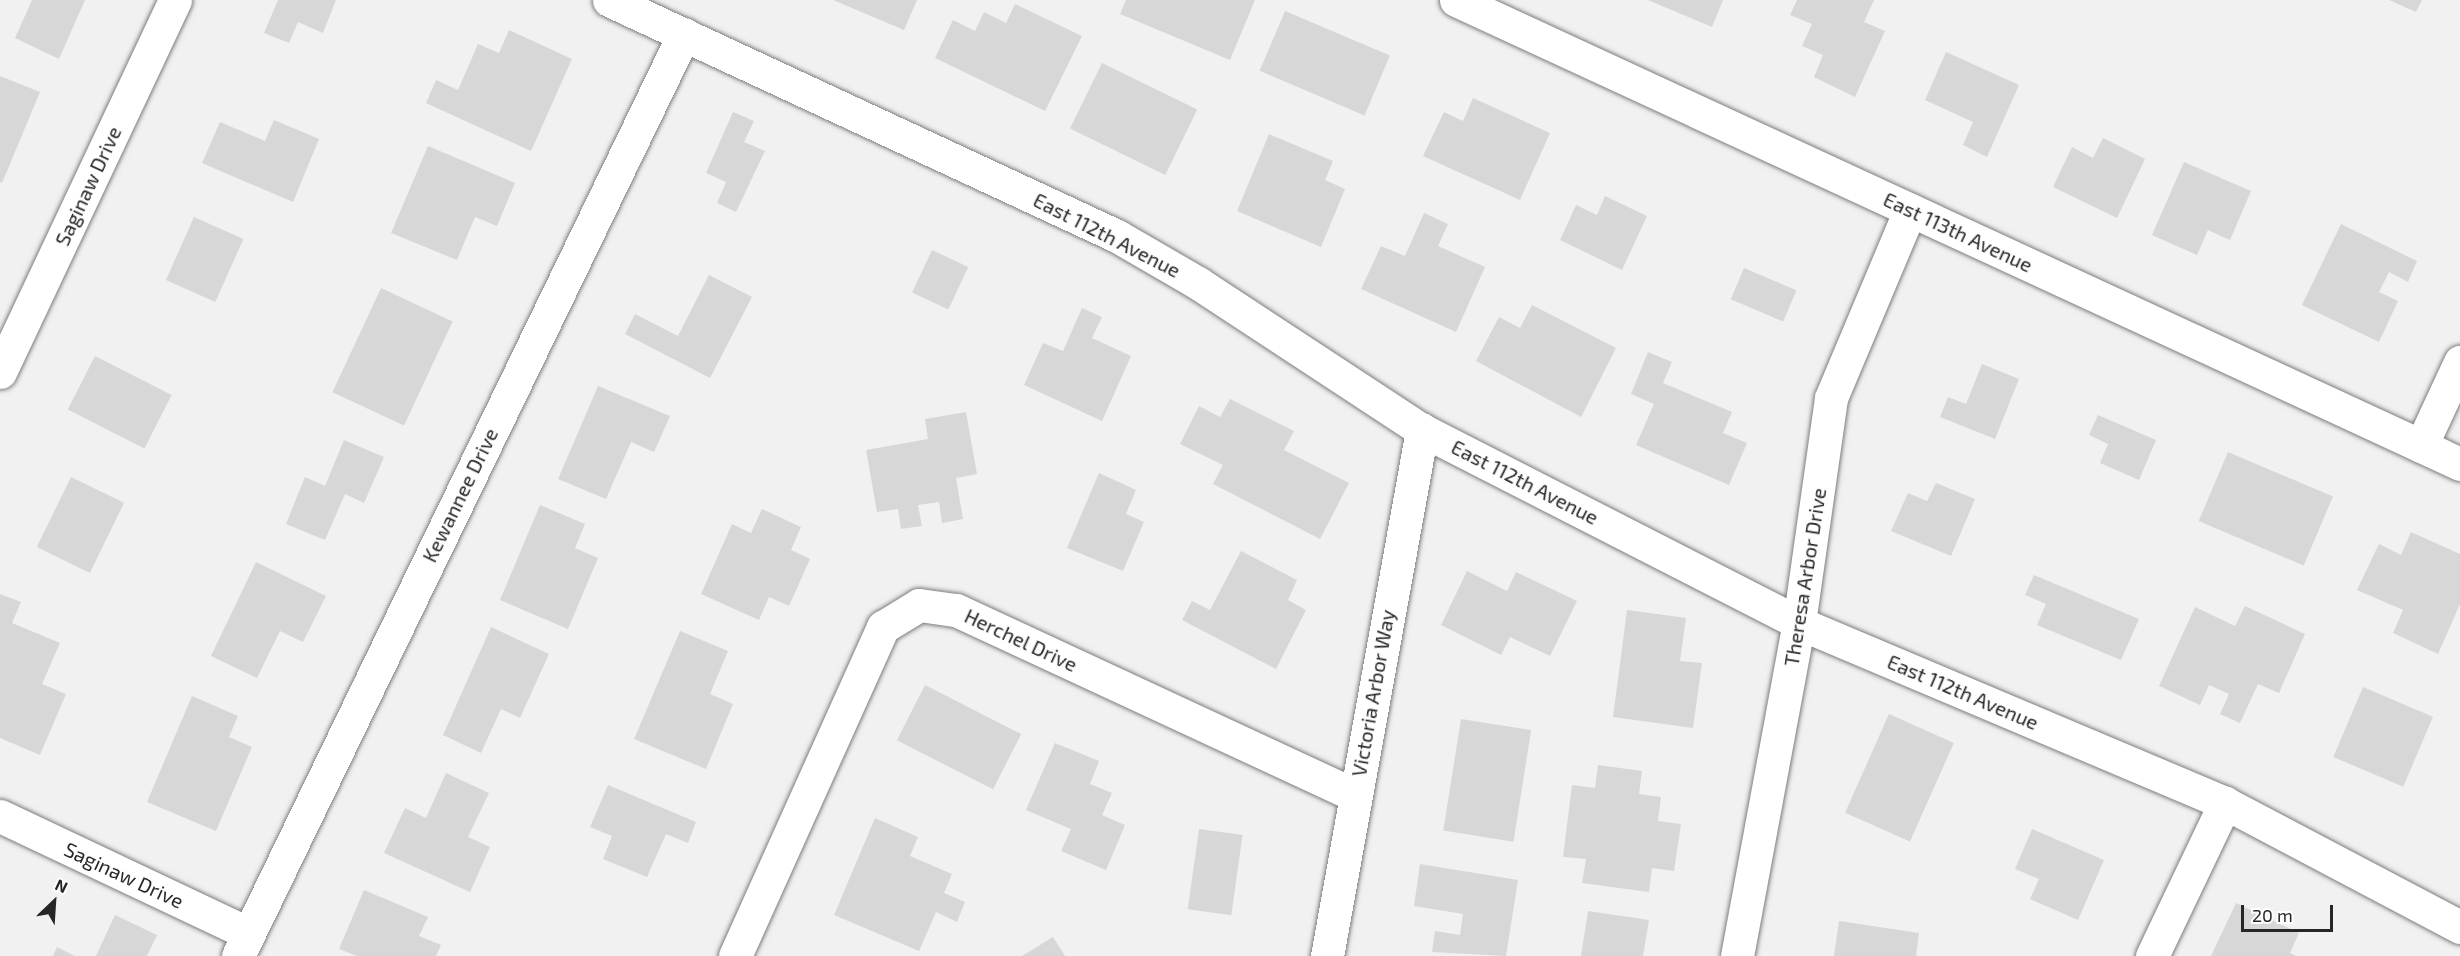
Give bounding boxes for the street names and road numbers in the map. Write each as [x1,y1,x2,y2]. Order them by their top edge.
street label: Saginaw Drive [50,122,126,250]
street label: East 112th Avenue [1029,187,1185,283]
street label: East 113th Avenue [1879,187,2037,277]
street label: Kewannee Drive [417,424,503,566]
street label: East 112th Avenue [1447,434,1603,530]
street label: Theresa Arbor Drive [1779,486,1831,668]
street label: Herchel Drive [961,603,1081,677]
street label: Victoria Arbor Way [1346,607,1400,779]
street label: East 112th Avenue [1884,649,2042,735]
street label: Saginaw Drive [60,837,188,913]

